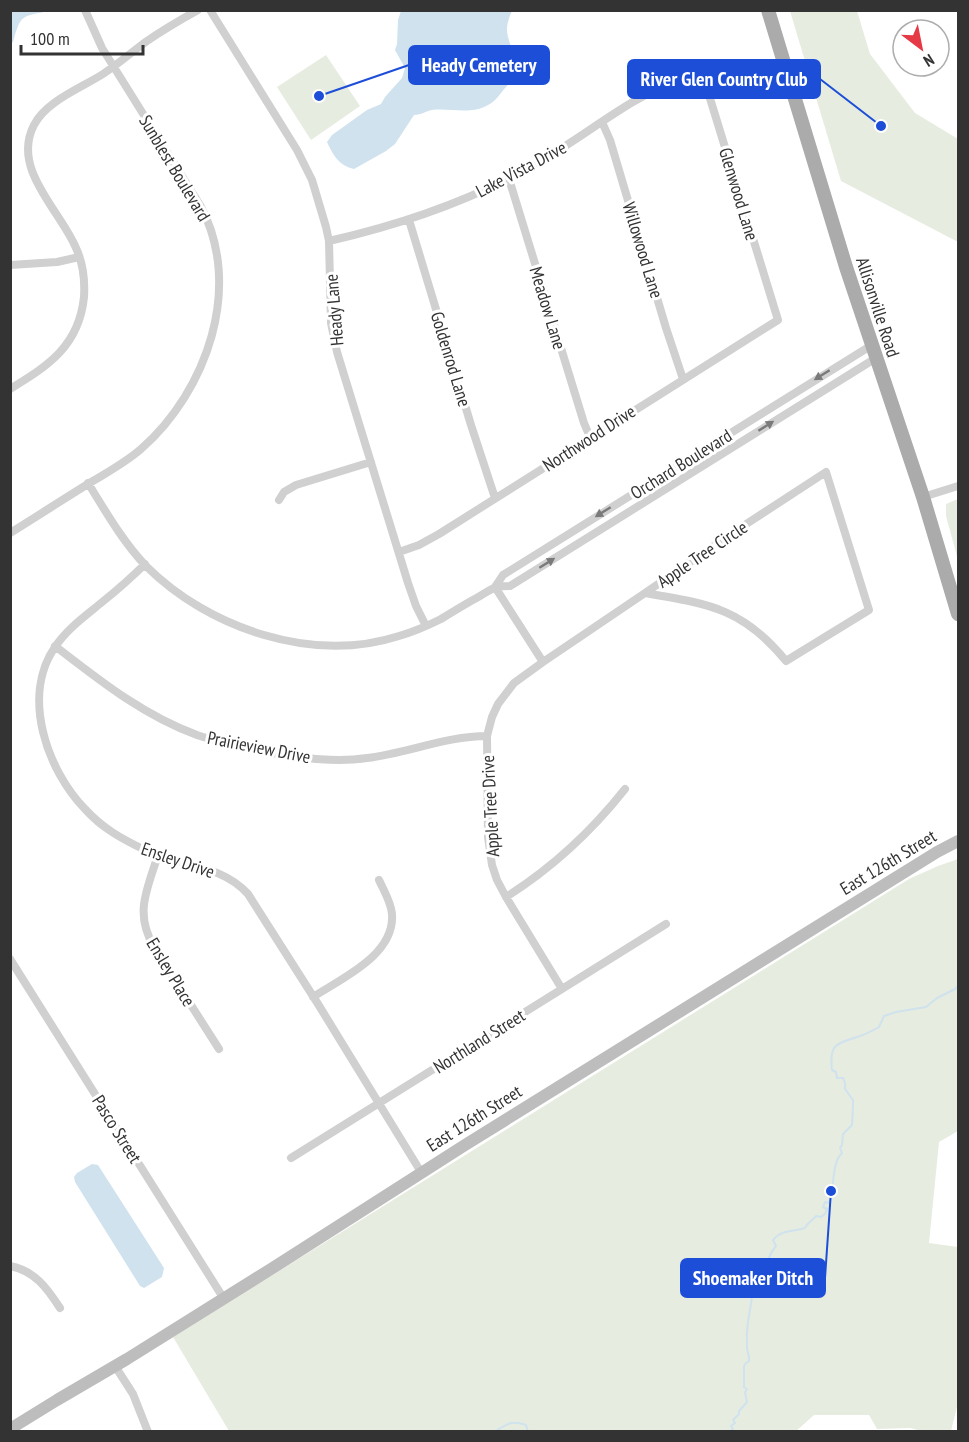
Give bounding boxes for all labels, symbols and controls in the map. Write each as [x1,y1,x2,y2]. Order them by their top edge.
scale bar [21,18,142,56]
north arrow [891,18,951,78]
text: 100 m [30,27,70,50]
callout: Heady Cemetery [409,46,549,84]
text: N [920,50,938,71]
text: Heady Cemetery [422,52,537,78]
callout: River Glen Country Club [628,60,820,98]
text: River Glen Country Club [640,66,808,92]
street label: Sunblest Boulevard [134,111,216,225]
street label: Lake Vista Drive [472,136,570,202]
street label: Glenwood Lane [714,145,764,243]
street label: Willowood Lane [617,199,669,301]
street label: Allisonville Road [851,254,905,360]
street label: Meadow Lane [525,264,571,352]
street label: Heady Lane [319,273,349,347]
street label: Goldenrod Lane [426,309,476,409]
one-way arrow [814,370,830,381]
street label: Northwood Drive [538,399,640,477]
one-way arrow [758,421,774,432]
street label: Orchard Boulevard [626,424,736,504]
one-way arrow [595,507,611,518]
street label: Apple Tree Circle [652,515,752,593]
one-way arrow [539,557,555,568]
street label: Prairieview Drive [205,726,313,768]
street label: Apple Tree Drive [476,755,504,857]
street label: East 126th Street [836,824,940,900]
street label: Ensley Drive [138,837,218,883]
street label: Ensley Place [142,933,200,1011]
street label: Northland Street [429,1004,529,1078]
street label: East 126th Street [422,1080,526,1156]
street label: Pasco Street [87,1091,147,1167]
callout: Shoemaker Ditch [681,1259,825,1297]
text: Shoemaker Ditch [693,1265,813,1291]

